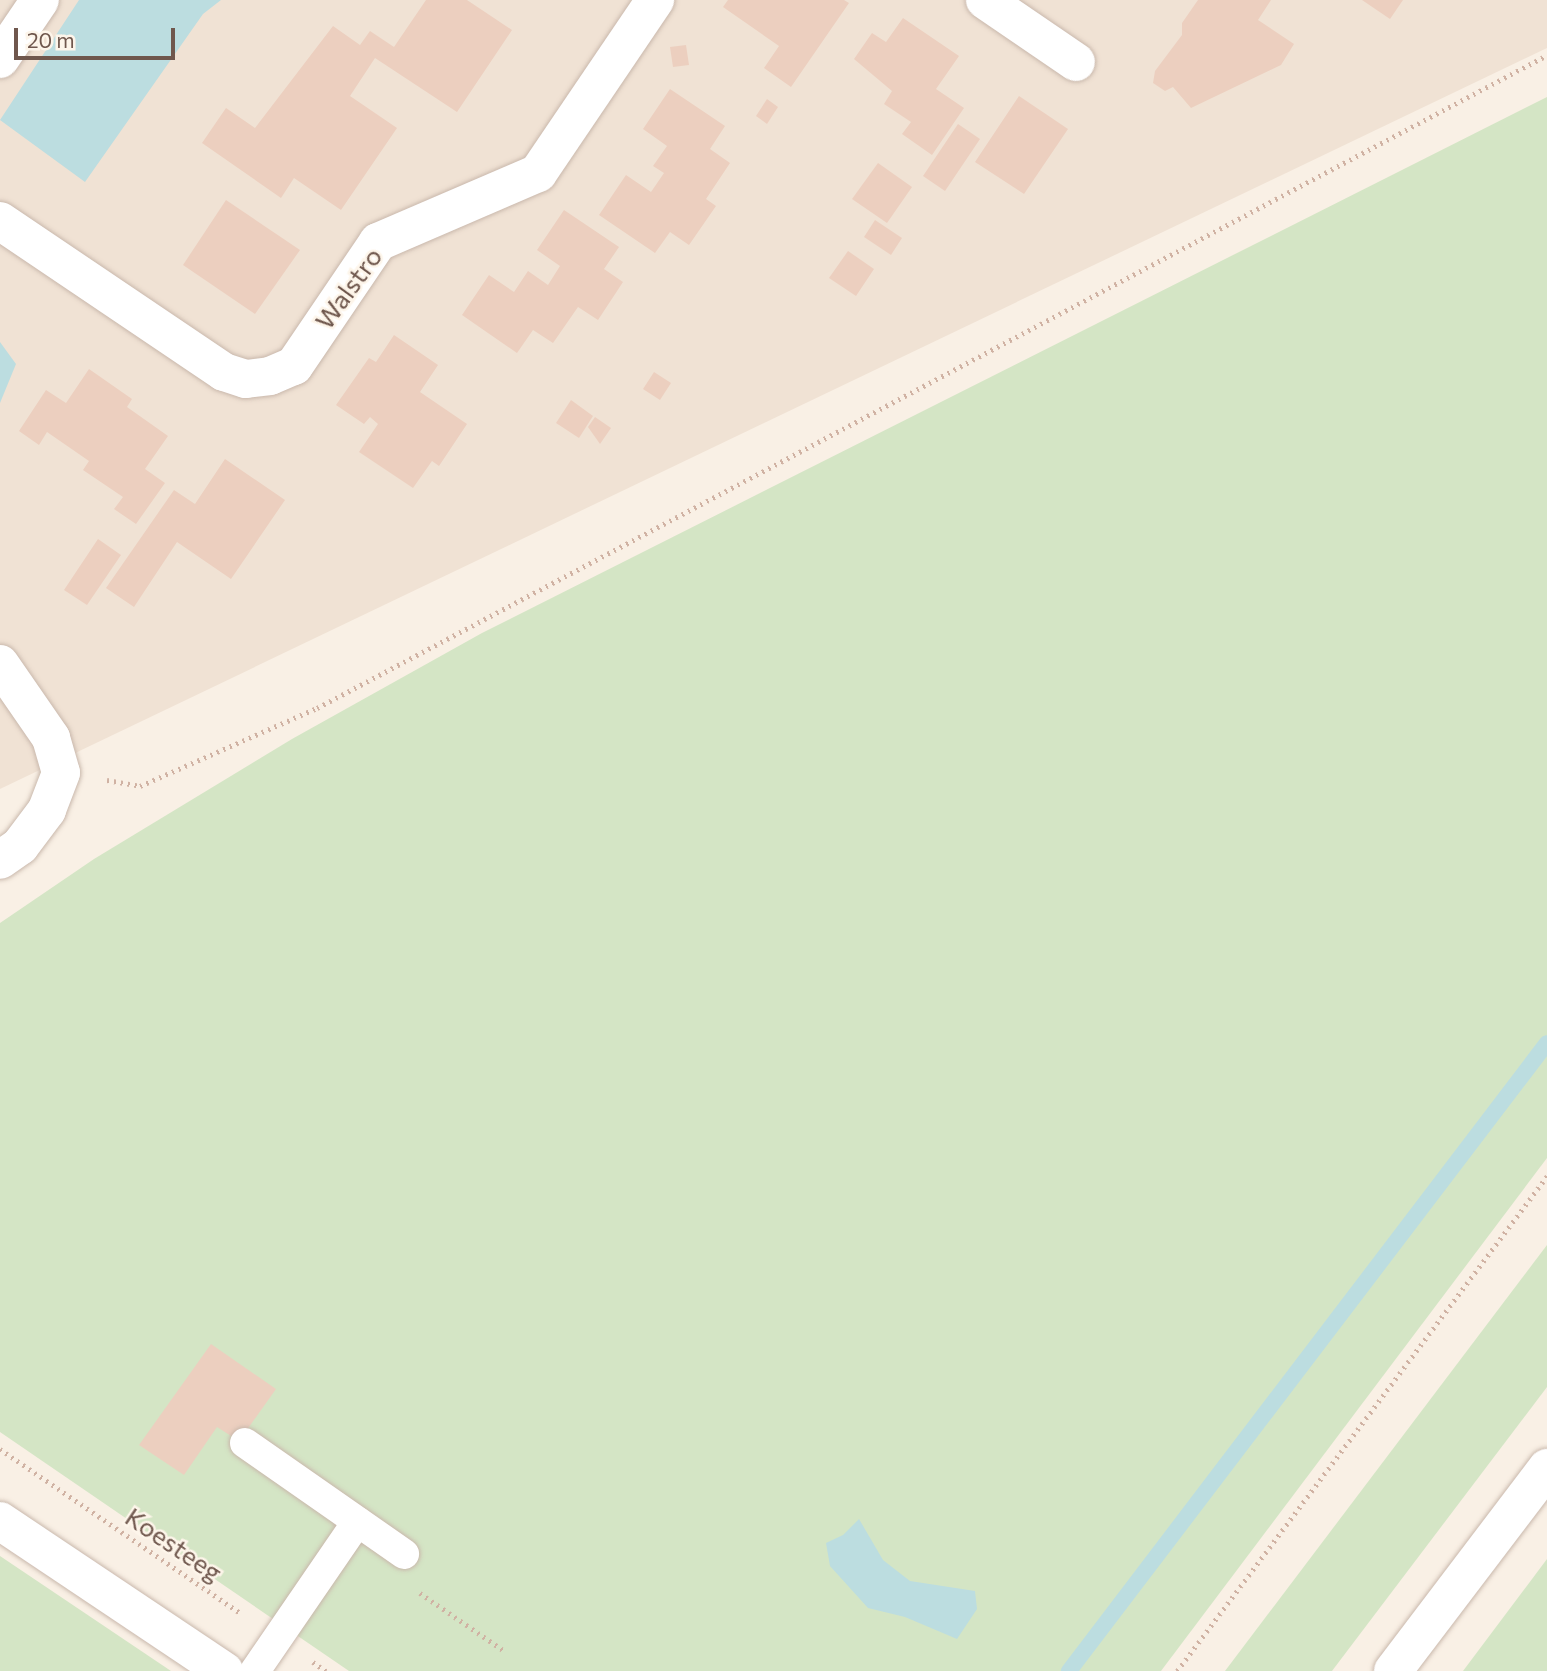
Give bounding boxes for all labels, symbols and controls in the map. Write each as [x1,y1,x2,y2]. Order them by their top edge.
scale bar [18,14,178,58]
text: 20 m [27,27,75,52]
street label: Walstro [308,241,388,335]
street label: Koesteeg [120,1500,228,1588]

